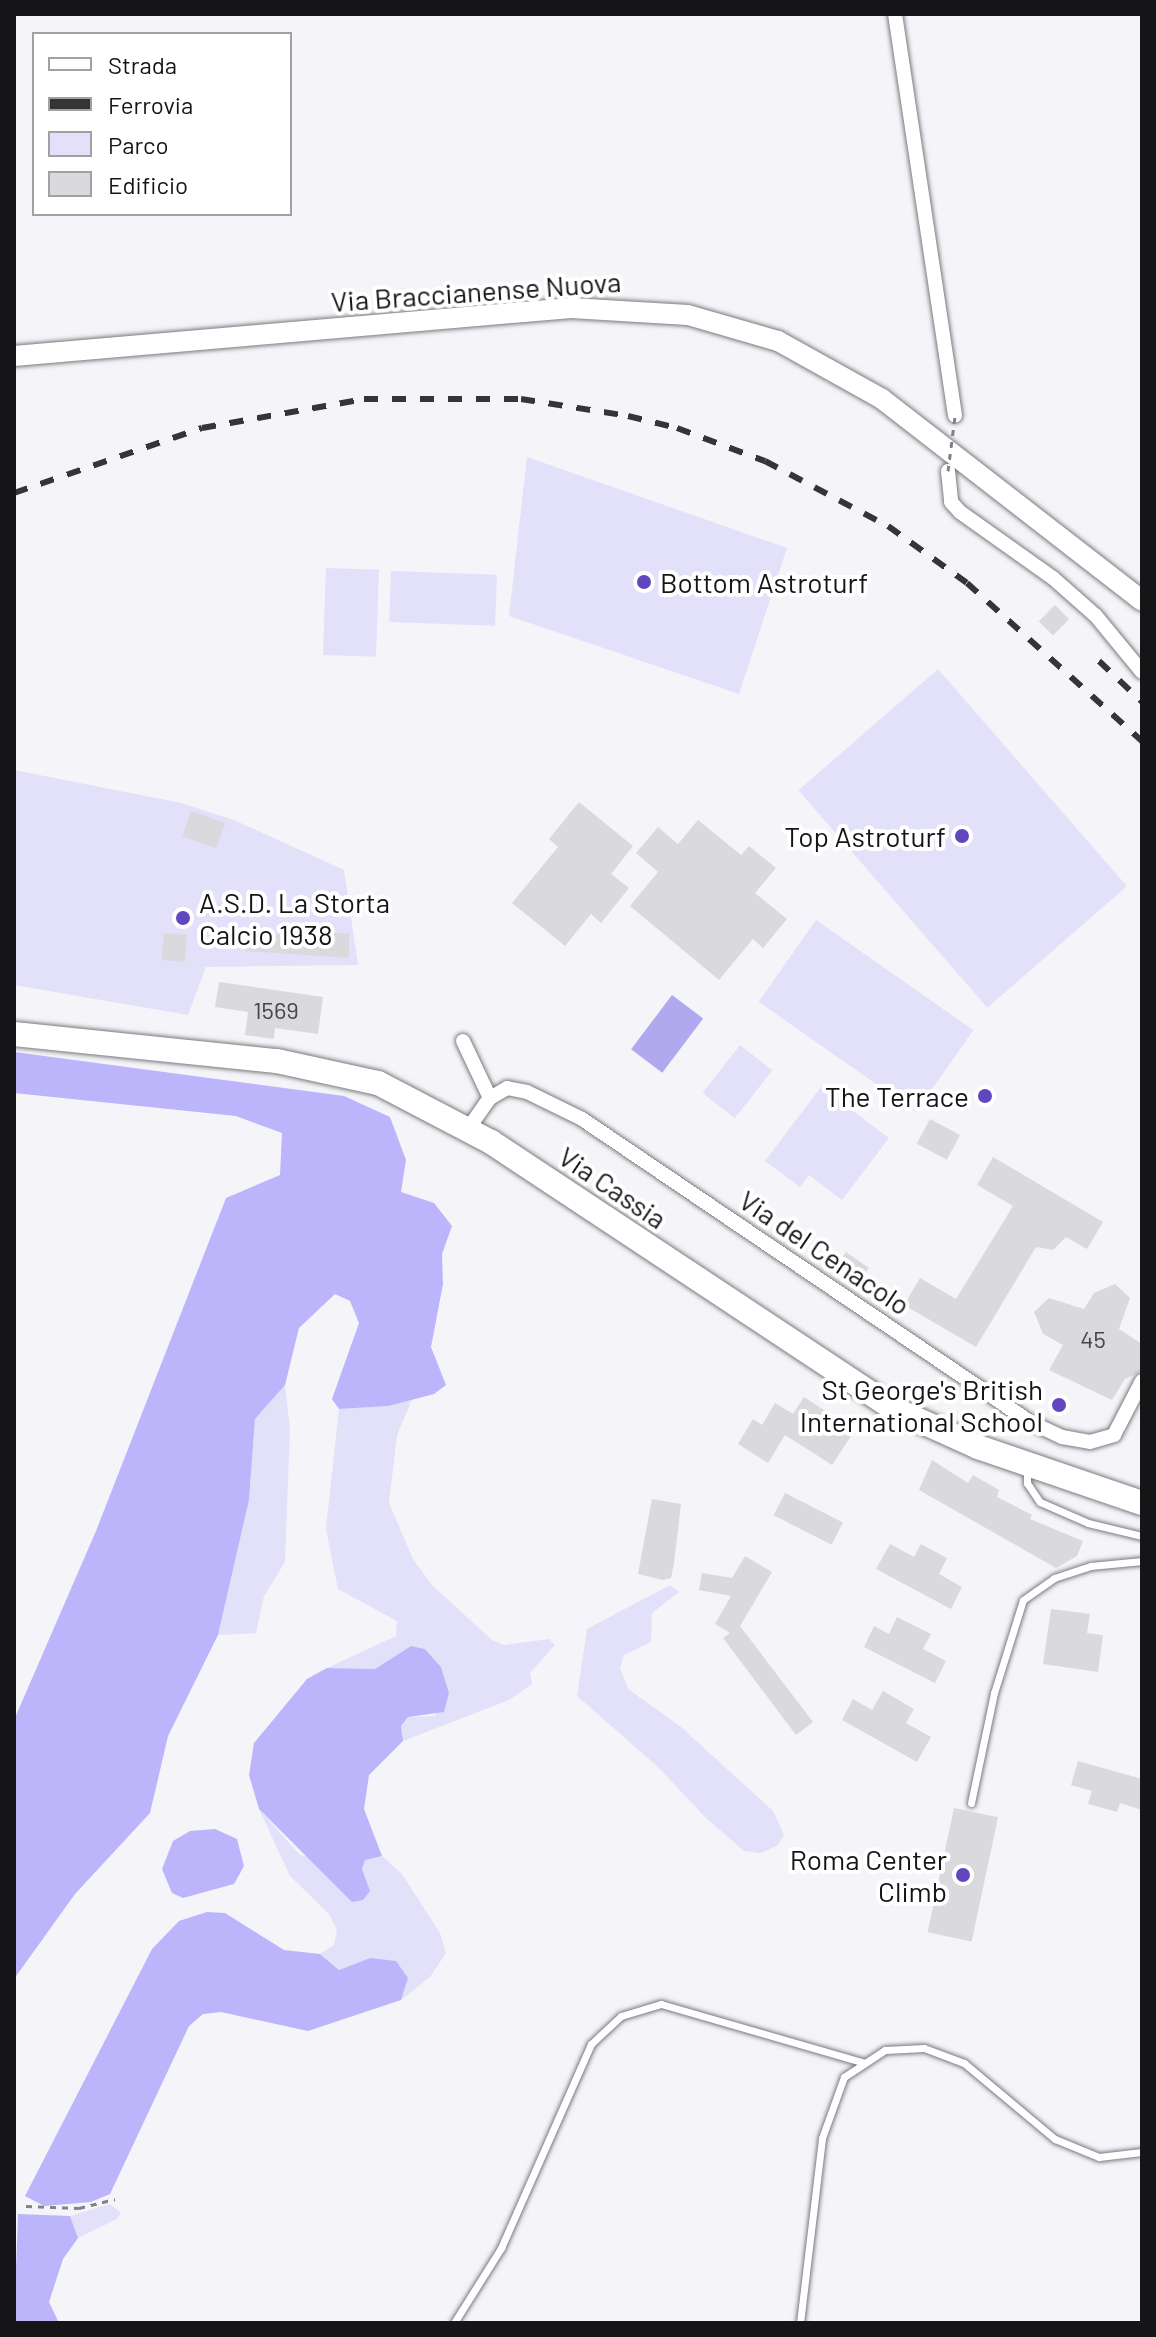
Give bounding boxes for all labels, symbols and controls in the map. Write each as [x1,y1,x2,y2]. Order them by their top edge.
legend [32,32,292,216]
text: Strada [108,50,177,79]
text: Ferrovia [108,90,193,119]
text: Parco [108,130,169,159]
text: Edificio [108,170,188,199]
street label: Via Braccianense Nuova [330,264,622,318]
place label: Bottom Astroturf [660,565,868,599]
marker: Bottom Astroturf [635,573,653,591]
place label: Top Astroturf [784,819,946,853]
marker: Top Astroturf [953,827,971,845]
place label: A.S.D. La Storta Calcio 1938 [199,885,390,951]
marker: A.S.D. La Storta Calcio 1938 [174,909,192,927]
house number: 1569 [253,996,299,1024]
place label: The Terrace [825,1079,969,1113]
marker: The Terrace [976,1087,994,1105]
street label: Via Cassia [553,1139,673,1235]
street label: Via del Cenacolo [733,1183,917,1321]
house number: 45 [1080,1325,1106,1353]
place label: St George's British International School [800,1372,1043,1438]
marker: St George's British International School [1050,1396,1068,1414]
place label: Roma Center Climb [790,1842,947,1908]
marker: Roma Center Climb [954,1866,972,1884]

